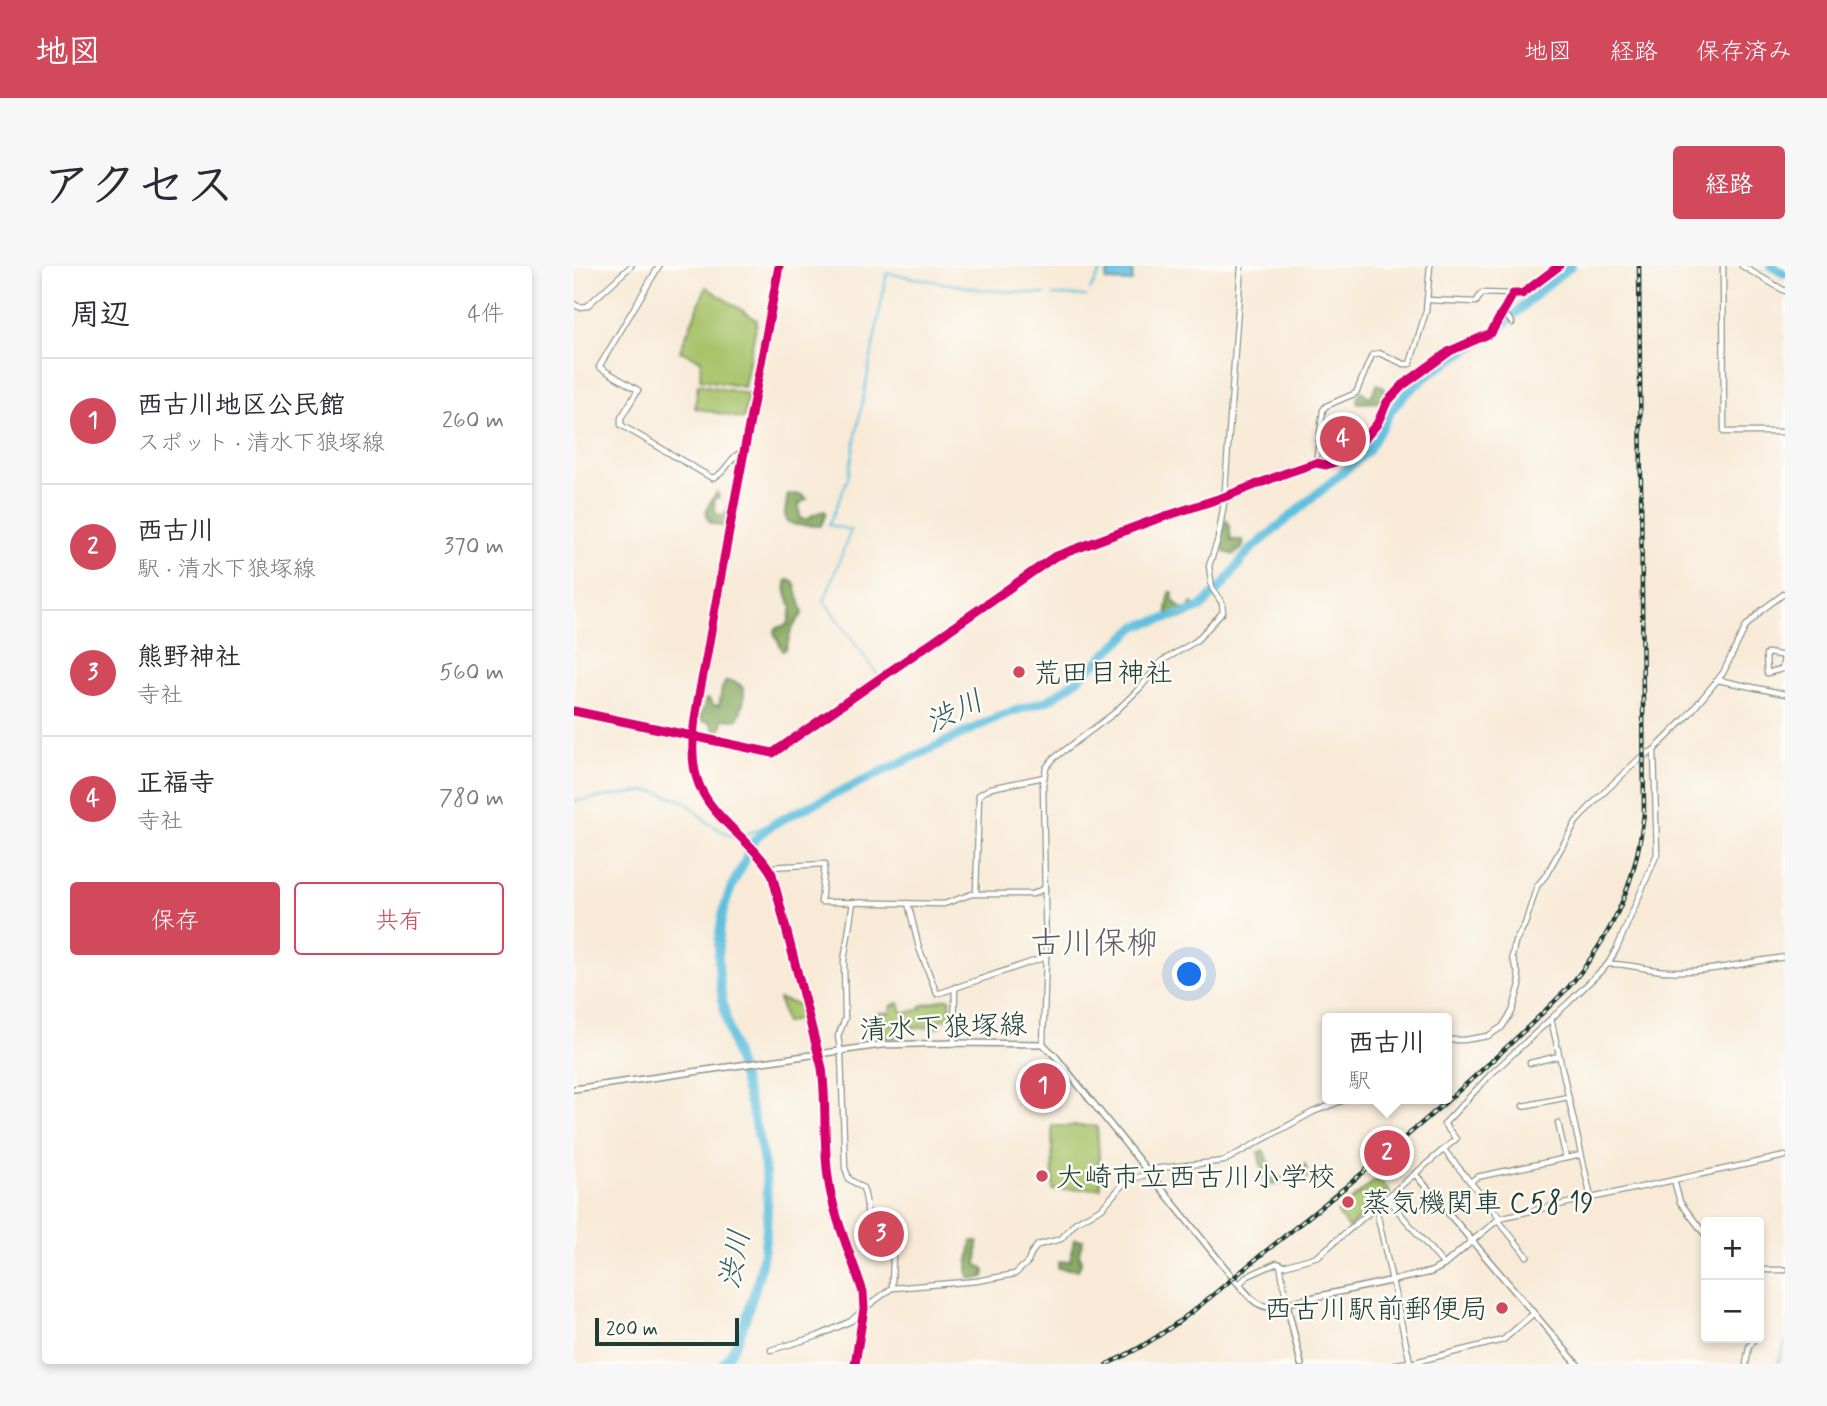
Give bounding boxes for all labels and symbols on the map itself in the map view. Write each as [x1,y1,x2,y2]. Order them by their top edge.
pin: 4 [1320,413,1366,465]
place label: 荒田目神社 [1033,656,1173,693]
marker: 荒田目神社 [1011,664,1027,680]
water label: 渋川 [919,682,990,743]
district label: 古川保柳 [1030,923,1158,965]
your location [1172,957,1206,991]
street label: 清水下狼塚線 [858,1007,1028,1050]
pin: 1 [1020,1060,1066,1112]
pin: 2 [1364,1127,1410,1179]
place label: 大崎市立西古川小学校 [1056,1160,1336,1197]
marker: 大崎市立西古川小学校 [1034,1168,1050,1184]
place label: 蒸気機関車 C58 19 [1362,1186,1594,1223]
marker: 蒸気機関車 C58 19 [1340,1194,1356,1210]
pin: 3 [858,1208,904,1260]
water label: 渋川 [711,1226,760,1292]
place label: 西古川駅前郵便局 [1264,1292,1488,1329]
marker: 西古川駅前郵便局 [1494,1300,1510,1316]
scale bar [595,1315,738,1347]

